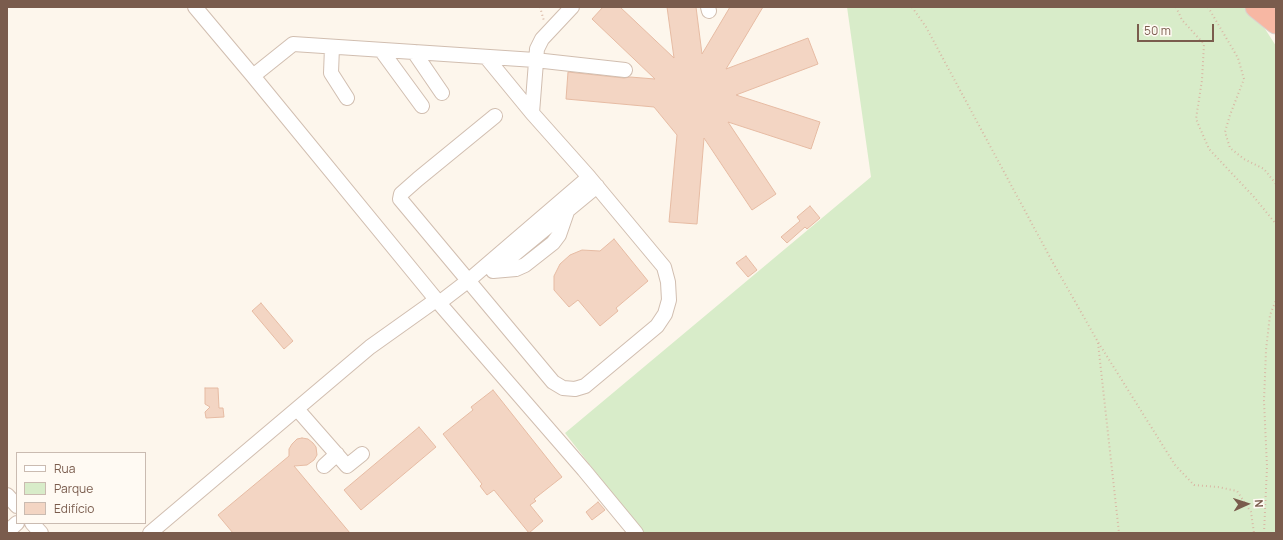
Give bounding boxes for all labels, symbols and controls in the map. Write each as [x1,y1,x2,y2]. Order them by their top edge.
scale bar [1139,16,1216,42]
text: 50 m [1144,22,1171,39]
legend [16,452,146,524]
text: Rua [54,460,75,477]
text: Parque [54,480,93,497]
north arrow [1227,484,1267,524]
text: N [1252,499,1267,508]
text: Edifício [54,500,94,517]

